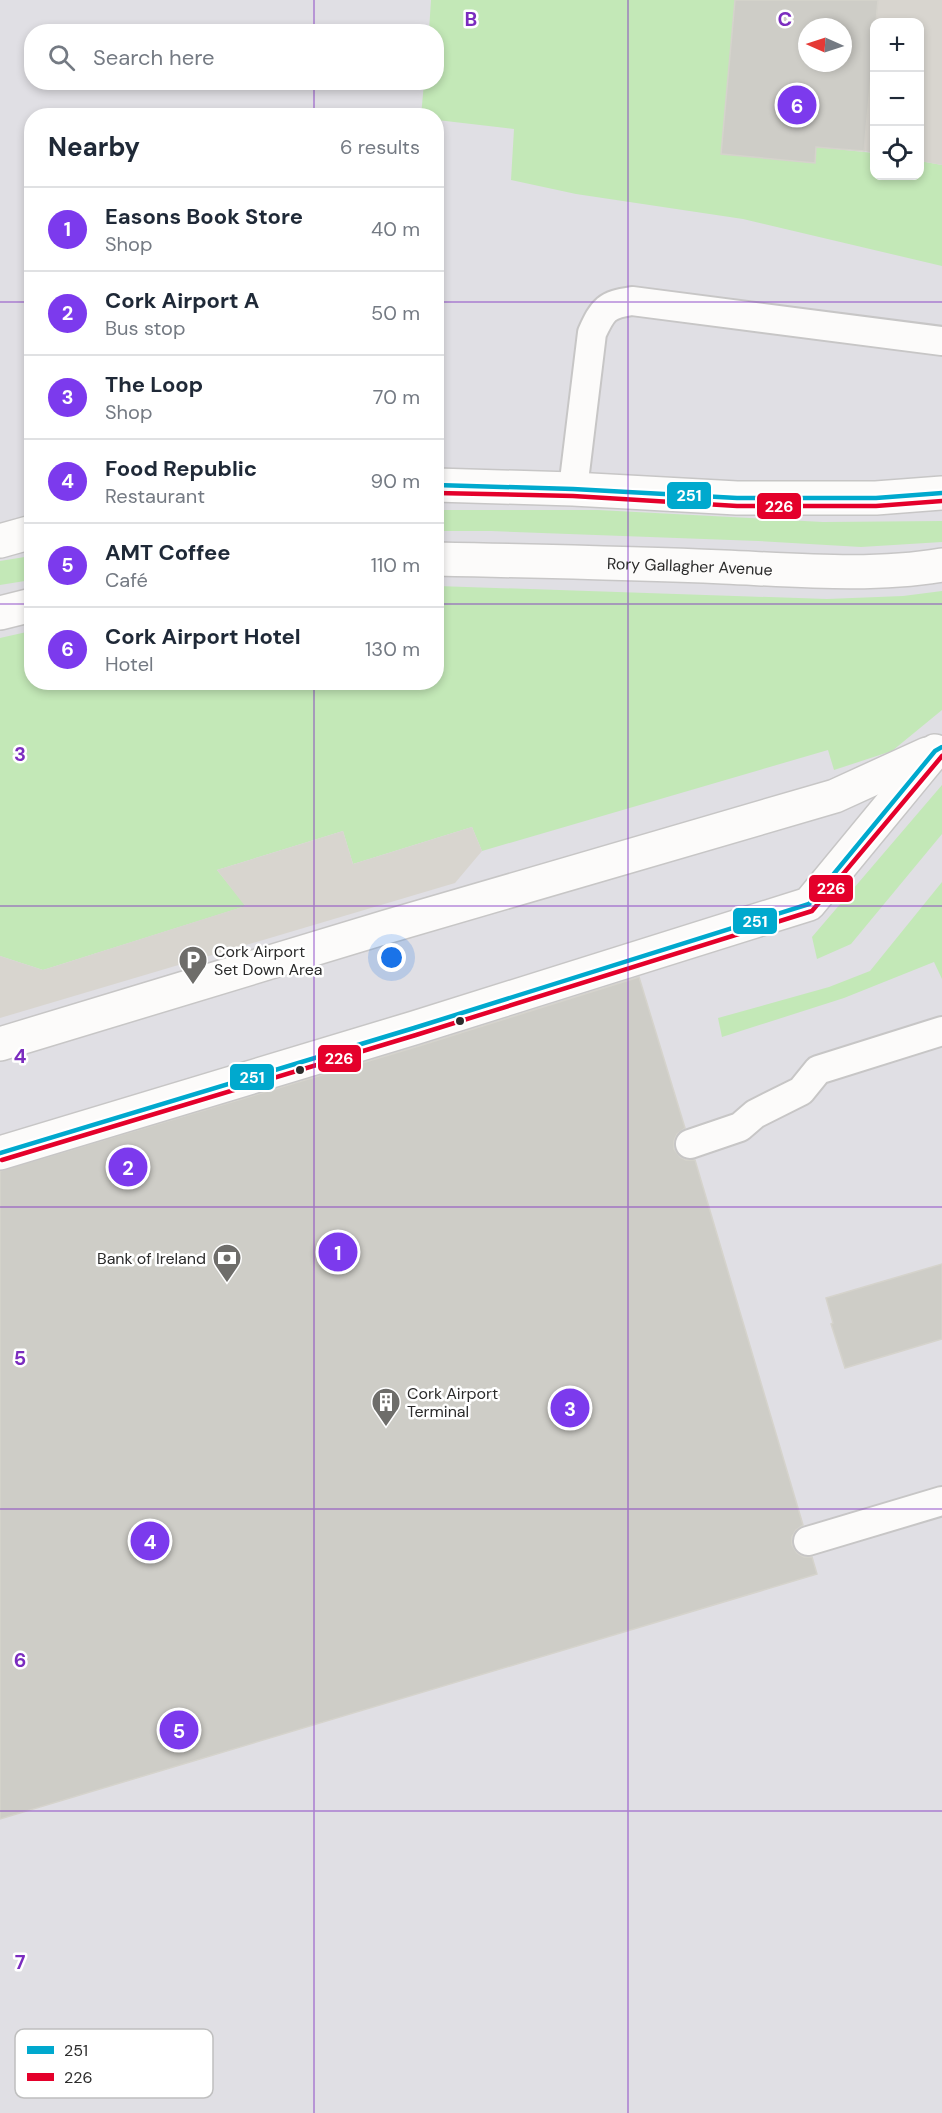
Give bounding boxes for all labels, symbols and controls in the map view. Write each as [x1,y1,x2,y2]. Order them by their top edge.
text: B [465,6,477,32]
text: C [778,6,792,32]
north arrow [798,18,852,72]
map controls [870,18,924,180]
button: + [870,18,924,72]
search box [24,24,444,90]
icon: search [45,41,78,74]
text: Search here [93,43,214,72]
button: − [870,72,924,126]
pin: 6 [778,82,816,128]
button: locate [870,126,924,180]
text: Nearby [48,130,140,164]
text: 6 results [340,134,420,160]
text: Easons Book Store [105,202,303,231]
text: 1 [64,216,71,242]
text: 40 m [371,216,420,242]
text: Shop [105,231,152,257]
text: Cork Airport A [105,286,259,315]
text: 2 [62,300,73,326]
text: 50 m [371,300,420,326]
text: Bus stop [105,315,185,341]
text: The Loop [105,370,203,399]
text: 3 [61,384,74,410]
text: 70 m [373,384,420,410]
text: Shop [105,399,152,425]
text: Food Republic [105,454,257,483]
text: 4 [61,468,74,494]
text: 90 m [371,468,420,494]
line badge: 251 [666,481,712,510]
text: Restaurant [105,483,205,509]
text: 251 [676,485,702,506]
line badge: 226 [756,492,802,520]
text: 226 [765,496,793,517]
text: AMT Coffee [105,538,230,567]
text: 5 [61,552,74,578]
text: 110 m [371,552,420,578]
street label: Rory Gallagher Avenue [607,553,773,580]
text: Café [105,567,148,593]
text: Cork Airport Hotel [105,622,301,651]
text: 6 [61,636,74,662]
text: 130 m [365,636,420,662]
text: Hotel [105,651,153,677]
text: 3 [14,741,26,767]
line badge: 226 [808,874,854,903]
text: 226 [817,878,845,899]
line badge: 251 [732,907,778,935]
text: 251 [742,911,768,932]
place label: Cork Airport Set Down Area [214,941,323,980]
your location [377,943,406,972]
parking icon: Cork Airport Set Down Area [177,944,209,986]
unlabelled marker [454,1015,466,1027]
text: 4 [14,1043,27,1069]
line badge: 226 [317,1044,362,1073]
text: 226 [325,1048,353,1069]
line badge: 251 [229,1063,275,1091]
unlabelled marker [294,1064,306,1076]
text: 251 [239,1067,265,1088]
pin: 2 [108,1144,148,1190]
pin: 1 [318,1230,358,1274]
bank icon: Bank of Ireland [211,1242,243,1284]
place label: Bank of Ireland [97,1248,206,1269]
text: 5 [14,1345,26,1371]
place label: Cork Airport Terminal [407,1383,498,1422]
building icon: Cork Airport Terminal [370,1386,402,1428]
pin: 3 [550,1386,590,1430]
pin: 4 [130,1518,170,1564]
text: 6 [14,1647,26,1673]
pin: 5 [160,1708,198,1752]
text: 7 [15,1949,26,1975]
legend [15,2029,213,2098]
text: 251 [64,2040,88,2061]
text: 226 [64,2067,92,2088]

